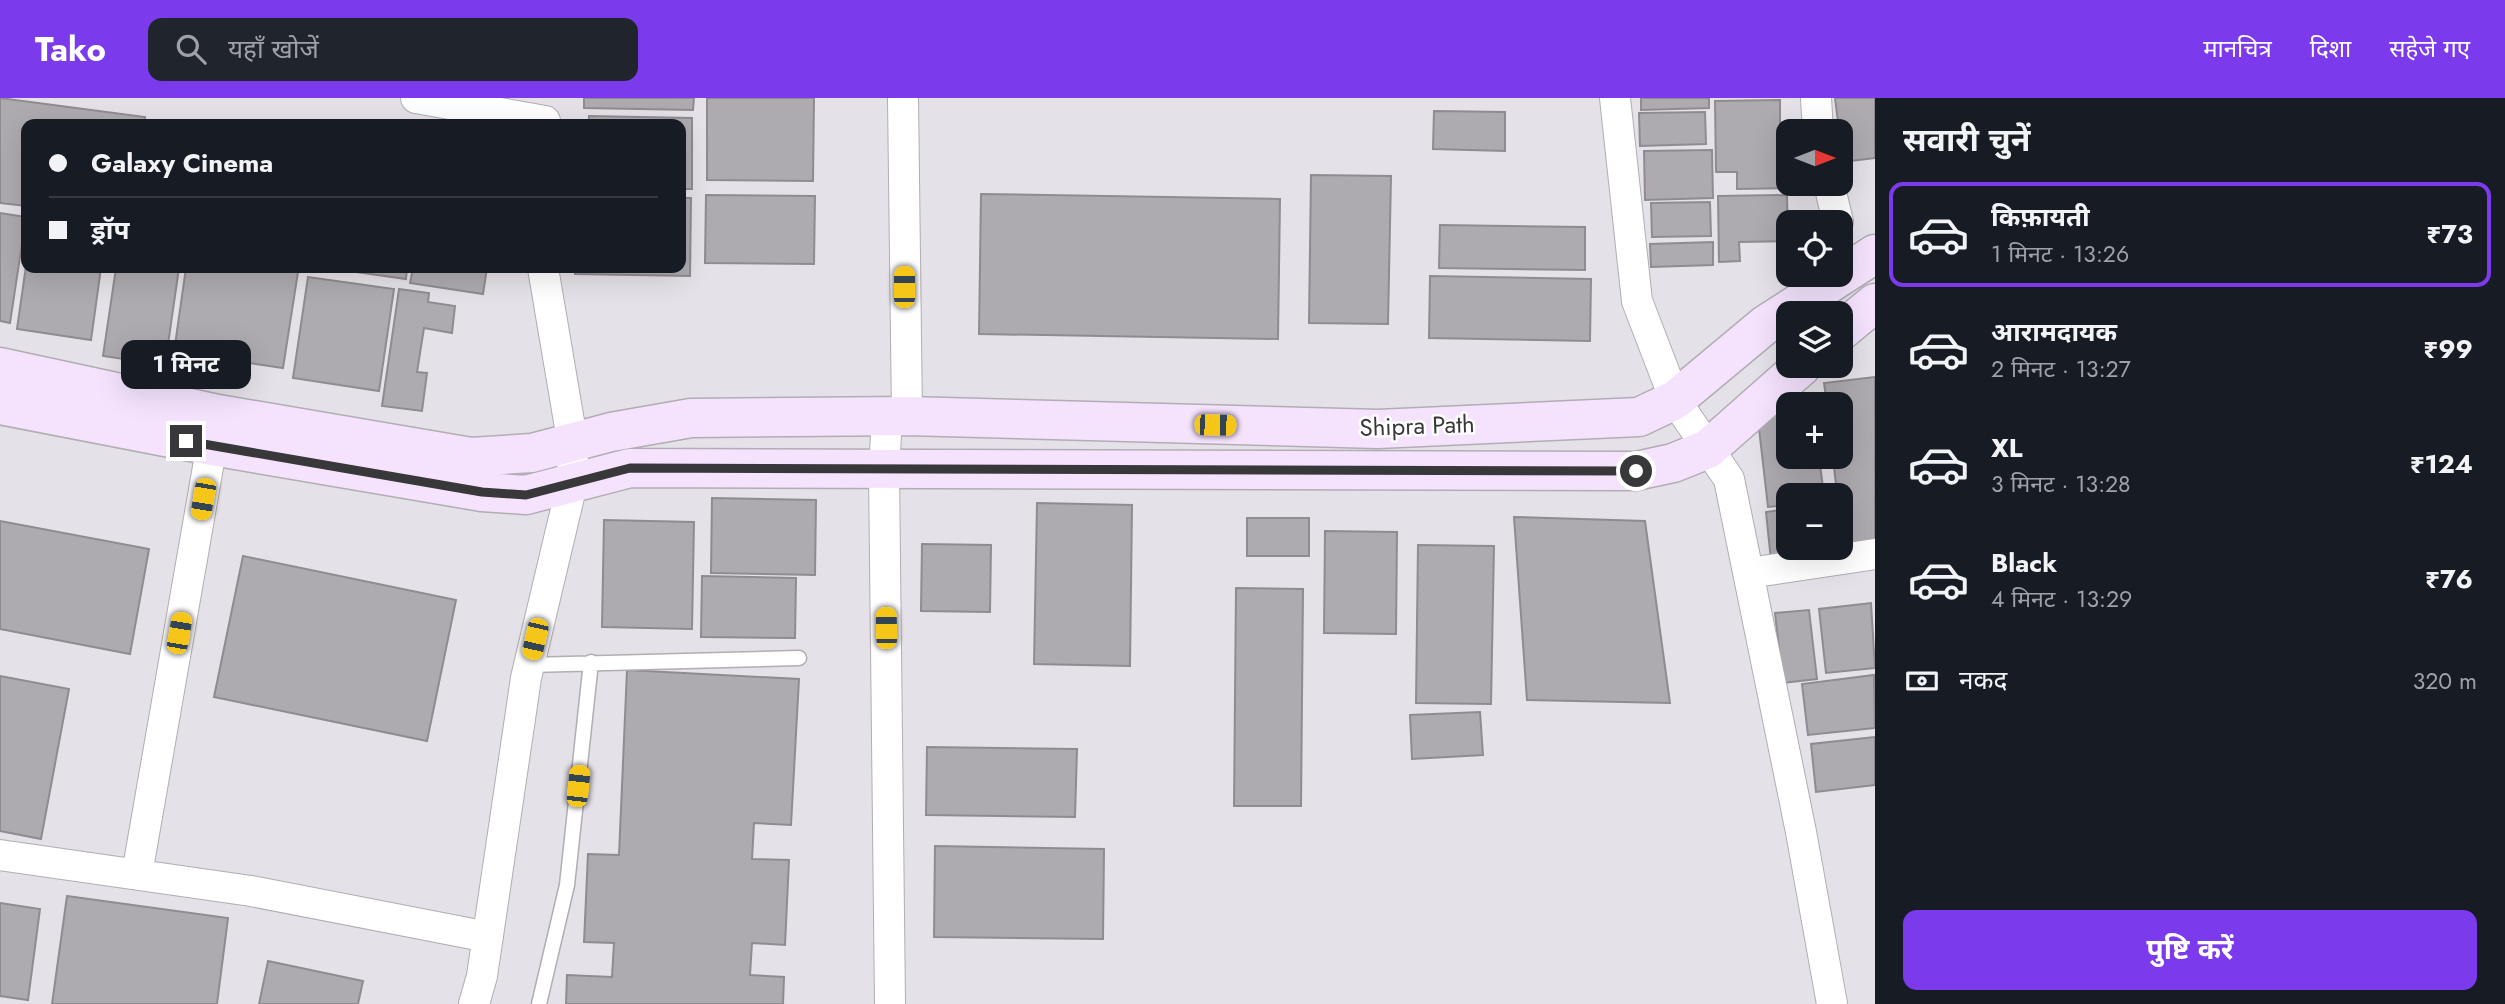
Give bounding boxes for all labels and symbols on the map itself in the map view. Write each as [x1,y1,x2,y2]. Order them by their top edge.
north arrow [1776,119,1853,196]
car [894,266,915,308]
callout: 1 मिनट [121,340,251,388]
street label: Shipra Path [1359,406,1475,445]
car [1194,414,1237,436]
route end [170,425,202,457]
route start [1620,455,1652,487]
car [190,476,217,522]
car [876,607,897,649]
car [166,610,193,656]
car [521,616,550,662]
car [566,764,591,808]

